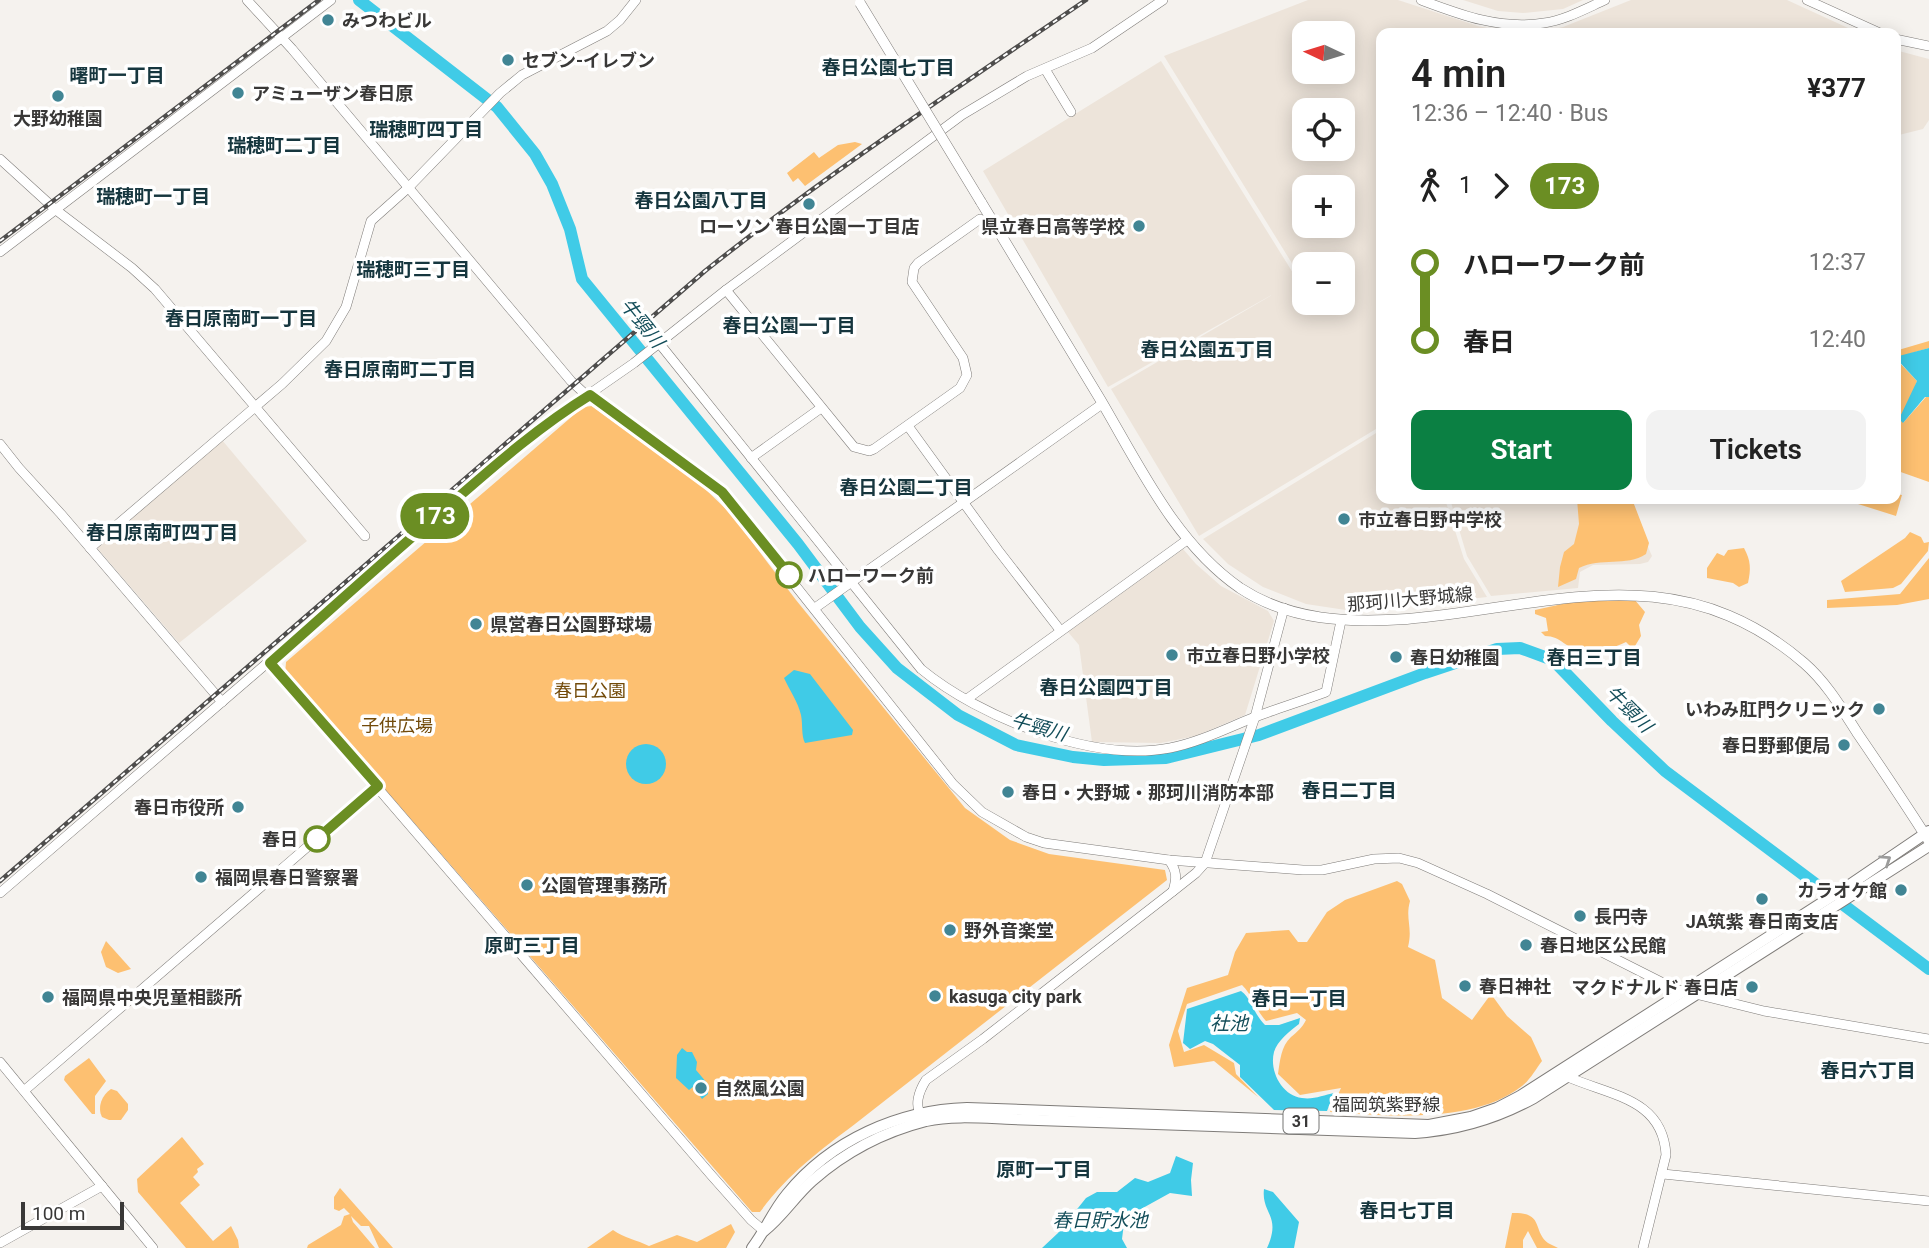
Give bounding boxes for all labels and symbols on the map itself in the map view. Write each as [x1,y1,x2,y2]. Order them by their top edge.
place label: みつわビル [342,10,432,31]
marker: みつわビル [320,12,336,28]
north arrow [1292,21,1354,84]
place label: セブン-イレブン [522,50,655,71]
marker: セブン-イレブン [500,52,516,68]
district label: 春日公園七丁目 [821,56,955,79]
district label: 曙町一丁目 [69,64,165,87]
place label: アミューザン春日原 [252,83,413,104]
marker: アミューザン春日原 [230,85,246,101]
marker: 大野幼稚園 [50,88,66,104]
place label: 大野幼稚園 [13,108,103,129]
district label: 瑞穂町四丁目 [369,118,483,141]
district label: 瑞穂町二丁目 [227,134,341,157]
district label: 瑞穂町一丁目 [96,185,210,208]
district label: 春日公園八丁目 [634,189,768,212]
marker: ローソン 春日公園一丁目店 [801,196,817,212]
place label: ローソン 春日公園一丁目店 [699,216,919,237]
place label: 県立春日高等学校 [981,216,1125,237]
marker: 県立春日高等学校 [1131,218,1147,234]
district label: 瑞穂町三丁目 [356,258,470,281]
water label: 牛頸川 [615,294,670,354]
district label: 春日原南町一丁目 [165,307,317,330]
district label: 春日公園一丁目 [722,314,856,337]
district label: 春日公園五丁目 [1140,338,1274,361]
district label: 春日原南町二丁目 [324,358,476,381]
district label: 春日公園二丁目 [839,476,973,499]
line badge: 173 [395,493,475,539]
place label: 市立春日野中学校 [1358,509,1502,530]
marker: 市立春日野中学校 [1336,511,1352,527]
district label: 春日原南町四丁目 [86,521,238,544]
marker: ハローワーク前 [776,562,802,588]
place label: ハローワーク前 [808,565,934,586]
street label: 那珂川大野城線 [1346,583,1474,615]
place label: 県営春日公園野球場 [490,614,652,635]
marker: 県営春日公園野球場 [468,616,484,632]
place label: 市立春日野小学校 [1186,645,1330,666]
district label: 春日三丁目 [1546,646,1642,669]
marker: 市立春日野小学校 [1164,647,1180,663]
place label: 春日幼稚園 [1410,647,1500,668]
marker: 春日幼稚園 [1388,649,1404,665]
district label: 春日公園四丁目 [1039,676,1173,699]
park label: 春日公園 [554,680,626,701]
water label: 牛頸川 [1601,681,1659,739]
place label: いわみ肛門クリニック [1685,699,1865,720]
marker: いわみ肛門クリニック [1871,701,1887,717]
water label: 牛頸川 [1008,708,1071,746]
park label: 子供広場 [361,715,433,736]
place label: 春日野郵便局 [1722,735,1830,756]
marker: 春日野郵便局 [1836,737,1852,753]
district label: 春日二丁目 [1301,779,1397,802]
place label: 春日・大野城・那珂川消防本部 [1022,782,1274,803]
marker: 春日・大野城・那珂川消防本部 [1000,784,1016,800]
place label: 春日市役所 [134,797,224,818]
marker: 春日市役所 [230,799,246,815]
marker: 春日 [304,826,330,852]
place label: 春日 [262,829,298,850]
one-way arrow [1878,856,1891,868]
place label: 福岡県春日警察署 [215,867,359,888]
marker: 福岡県春日警察署 [193,869,209,885]
place label: 公園管理事務所 [541,875,667,896]
marker: 公園管理事務所 [519,877,535,893]
place label: カラオケ館 [1797,880,1887,901]
marker: カラオケ館 [1893,882,1909,898]
marker: JA筑紫 春日南支店 [1754,891,1770,907]
place label: 長円寺 [1594,906,1648,927]
marker: 長円寺 [1572,908,1588,924]
place label: JA筑紫 春日南支店 [1686,911,1838,932]
place label: 野外音楽堂 [964,920,1054,941]
marker: 野外音楽堂 [942,922,958,938]
district label: 原町三丁目 [484,934,580,957]
place label: 春日地区公民館 [1540,935,1666,956]
marker: 春日地区公民館 [1518,937,1534,953]
place label: 春日神社 [1479,976,1551,997]
place label: マクドナルド 春日店 [1572,977,1738,998]
marker: 春日神社 [1457,978,1473,994]
marker: マクドナルド 春日店 [1744,979,1760,995]
place label: kasuga city park [949,986,1082,1007]
place label: 福岡県中央児童相談所 [62,987,242,1008]
district label: 春日一丁目 [1251,987,1347,1010]
marker: kasuga city park [927,988,943,1004]
marker: 福岡県中央児童相談所 [40,989,56,1005]
water label: 社池 [1210,1012,1250,1035]
district label: 春日六丁目 [1820,1059,1916,1082]
place label: 自然風公園 [715,1078,805,1099]
marker: 自然風公園 [693,1080,709,1096]
street label: 福岡筑紫野線 [1332,1094,1440,1115]
road number: 31 [1284,1108,1318,1134]
district label: 原町一丁目 [996,1158,1092,1181]
scale bar [21,1199,124,1231]
district label: 春日七丁目 [1359,1199,1455,1222]
water label: 春日貯水池 [1052,1209,1149,1232]

